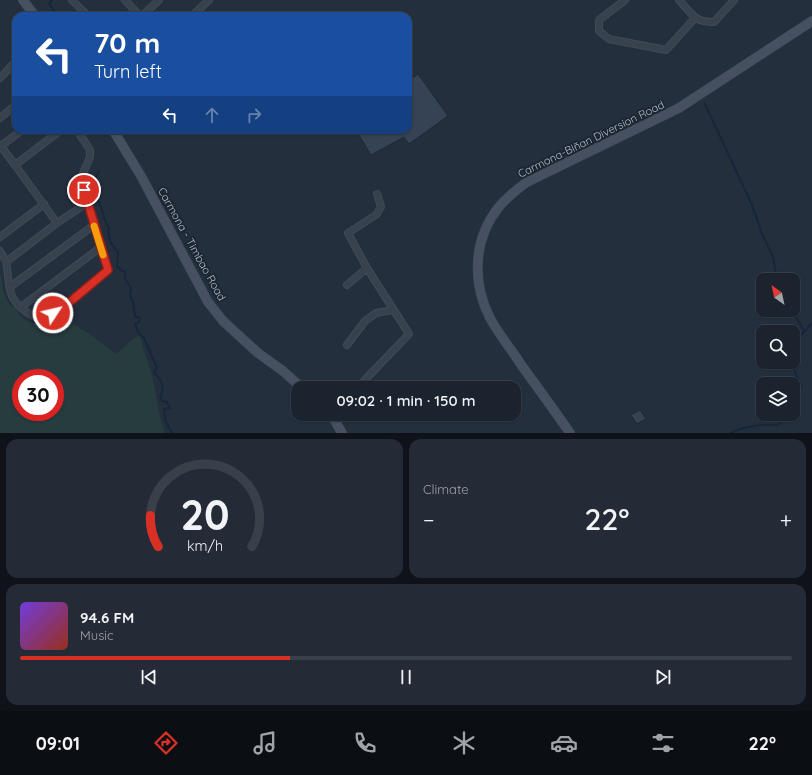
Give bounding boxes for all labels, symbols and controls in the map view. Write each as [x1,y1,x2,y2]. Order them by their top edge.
text: 70 m [94,25,160,60]
icon: left [28,28,80,80]
text: Turn left [94,60,162,83]
street label: Carmona-Biñan Diversion Road [515,97,667,181]
icon: left [159,104,181,126]
icon: ahead [201,104,223,126]
icon: right [243,104,265,126]
pin [67,173,101,207]
icon: arrive [73,179,95,201]
street label: Carmona - Timbao Road [155,185,229,303]
north arrow [756,273,800,317]
map controls [756,273,800,421]
position arrow [32,292,74,334]
button: search [756,325,800,369]
speed limit sign: 30 [12,369,64,421]
button: layers [756,377,800,421]
text: 09:02 · 1 min · 150 m [336,391,476,410]
text: Climate [423,481,469,497]
text: 20 [180,487,229,539]
text: 22° [585,500,630,538]
text: − [423,506,434,534]
text: + [780,506,792,534]
text: km/h [186,536,223,554]
text: 94.6 FM [80,608,134,627]
text: Music [80,627,114,643]
icon: previous [138,666,160,688]
icon: pause [395,666,417,688]
icon: next [652,666,674,688]
icon: directions [152,729,180,757]
icon: music [251,729,279,757]
icon: phone [351,729,379,757]
icon: climate [450,729,478,757]
icon: car [550,729,578,757]
icon: filters [649,729,677,757]
text: 09:01 [36,732,80,755]
text: 22° [749,732,776,755]

